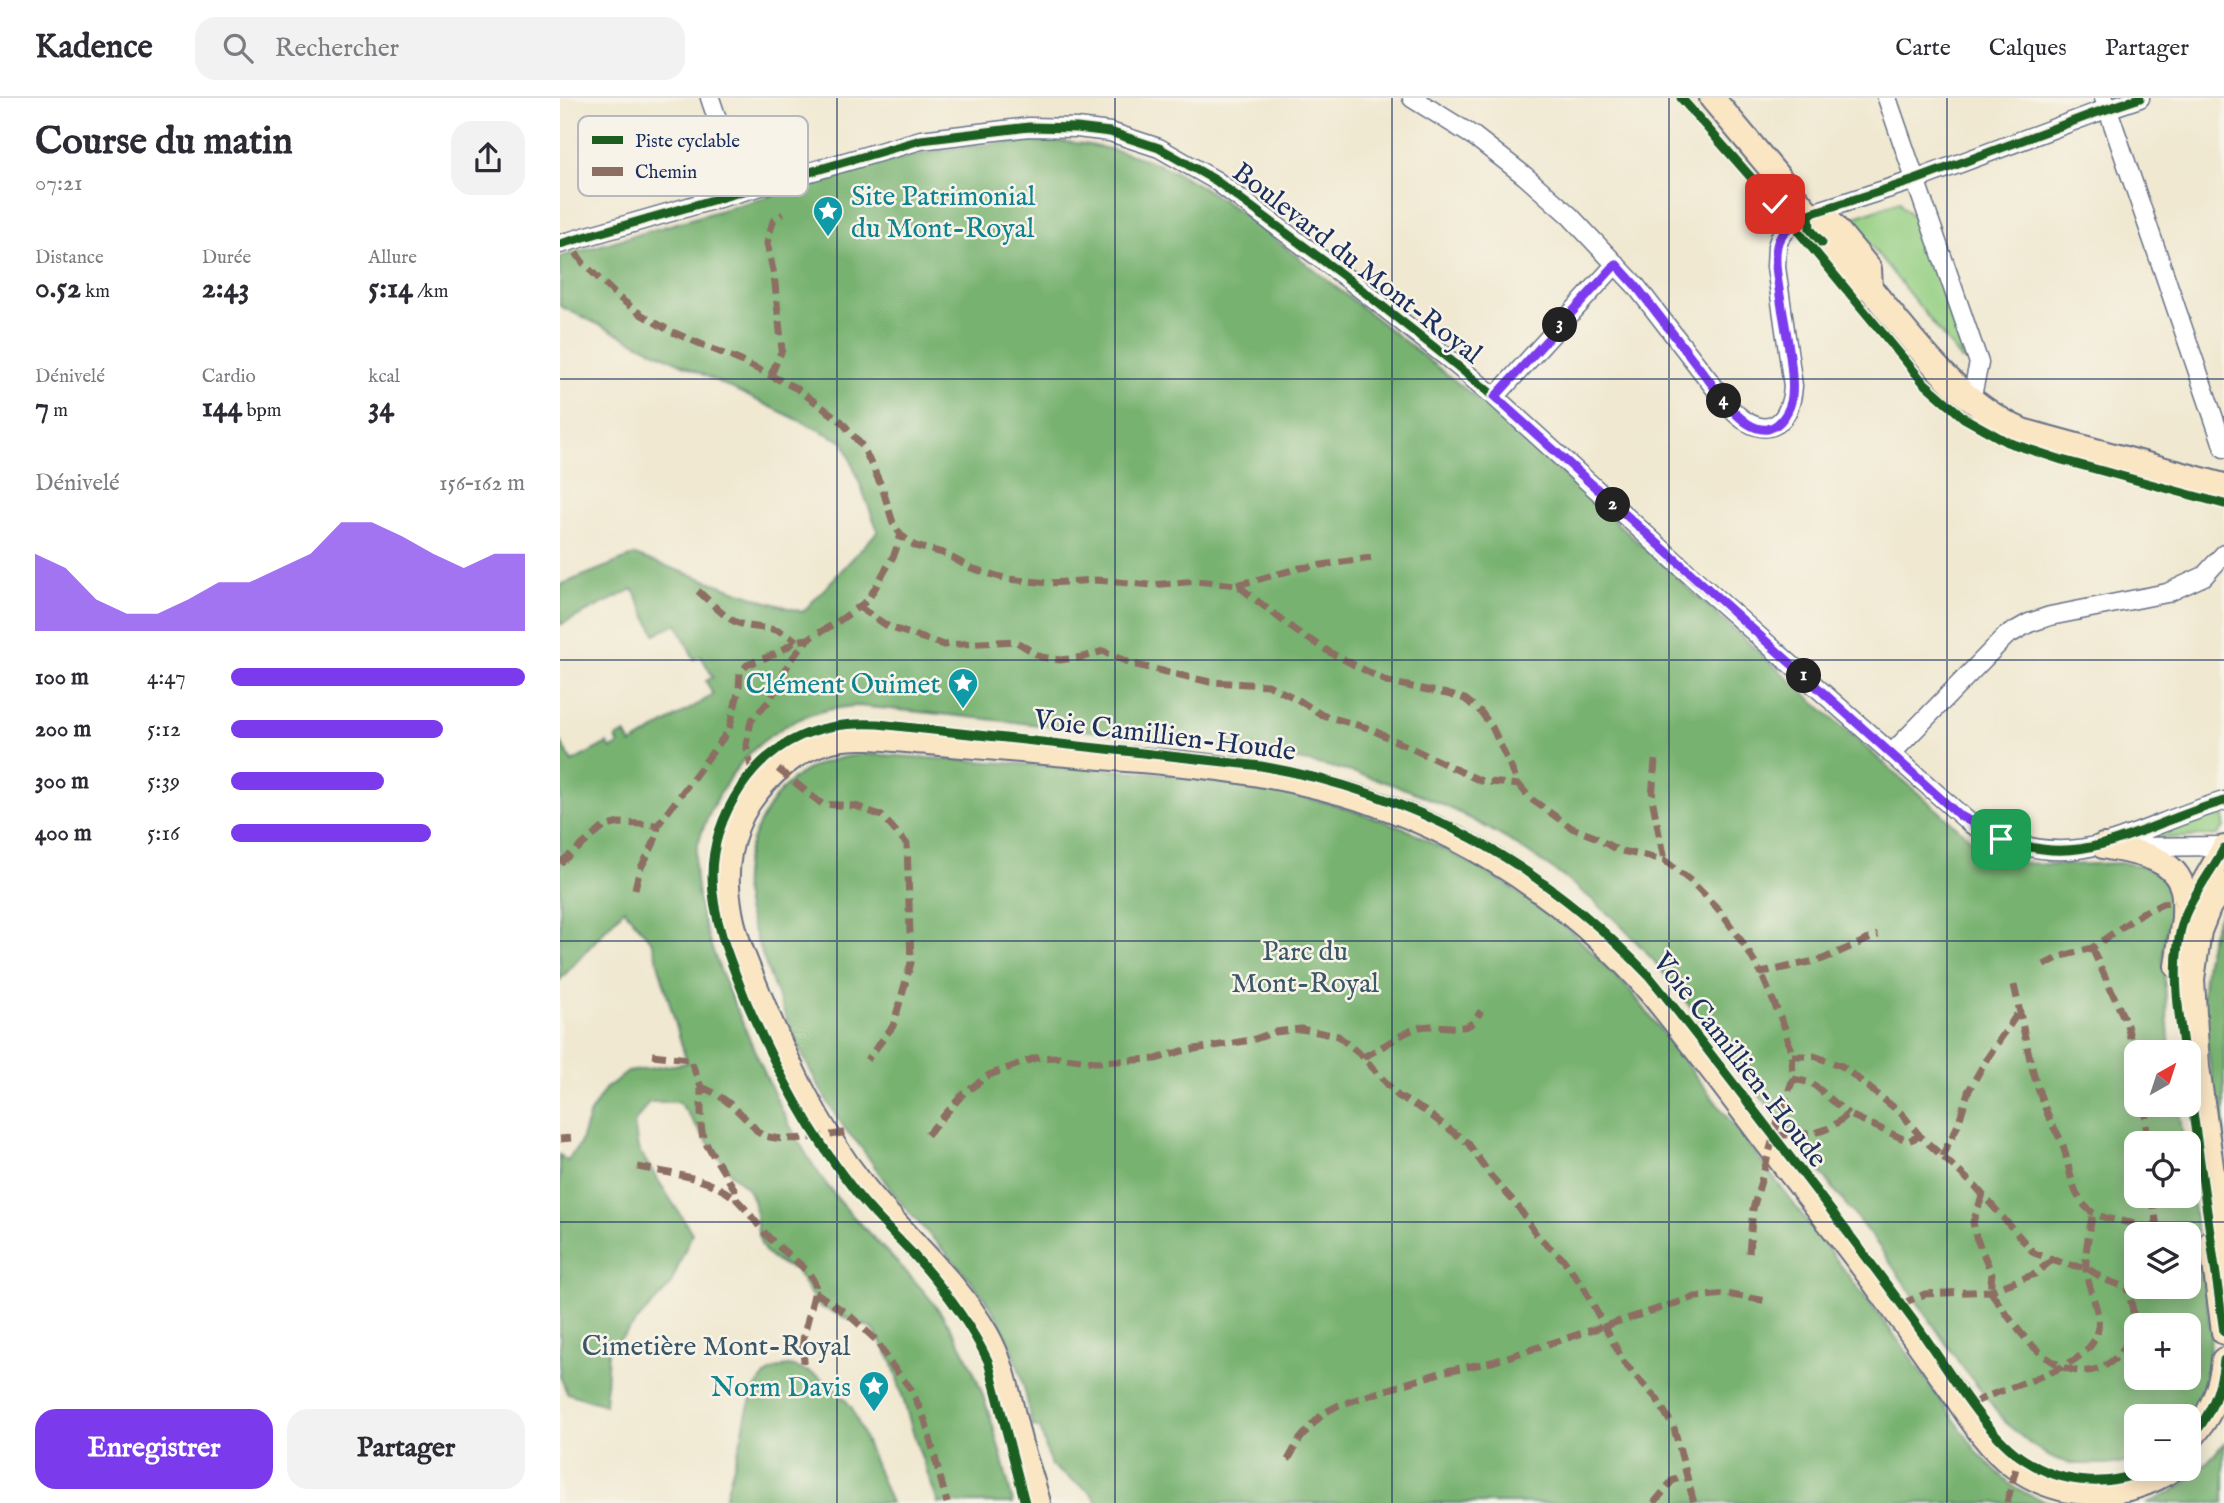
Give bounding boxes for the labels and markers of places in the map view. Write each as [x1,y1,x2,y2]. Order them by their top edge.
pin [1745,174,1805,234]
place label: Site Patrimonial du Mont-Royal [851,180,1036,247]
place icon: Site Patrimonial du Mont-Royal [811,194,845,238]
pin: 3 [1542,308,1578,342]
pin: 4 [1706,384,1742,418]
pin: 2 [1596,488,1630,522]
pin: 1 [1786,658,1822,694]
place icon: Clément Ouimet [946,666,980,710]
place label: Clément Ouimet [745,668,940,703]
pin [1971,809,2031,869]
place icon: Norm Davis [857,1369,891,1413]
place label: Norm Davis [711,1371,851,1406]

